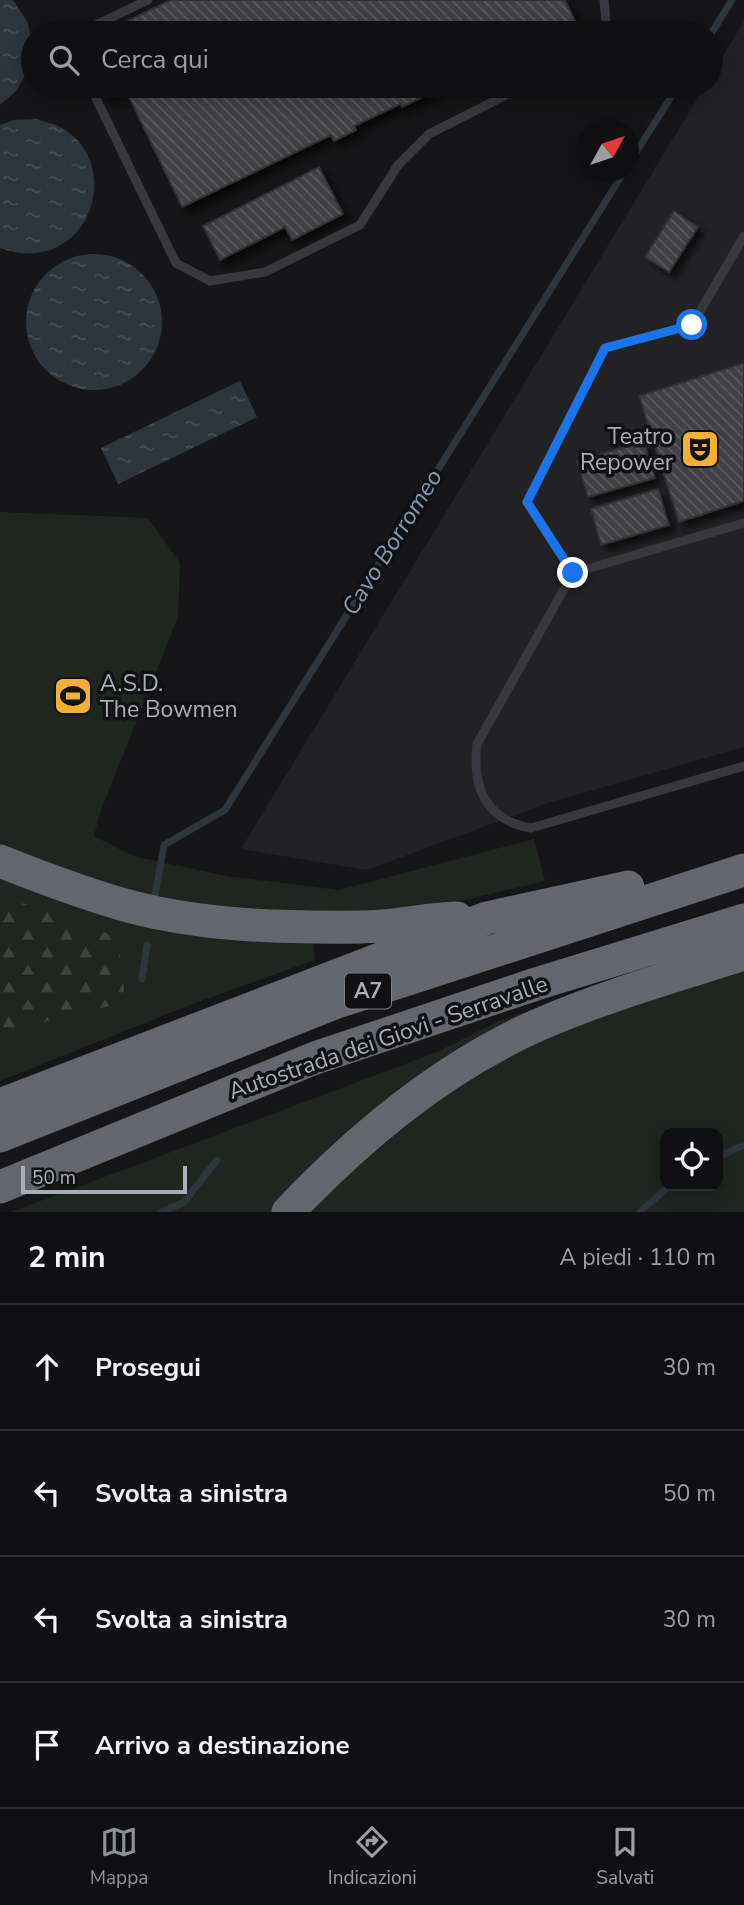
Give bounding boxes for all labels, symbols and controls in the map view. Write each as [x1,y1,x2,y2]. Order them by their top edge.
search box [21,21,723,98]
icon: search [45,41,83,79]
text: Cerca qui [101,42,209,77]
north arrow [576,119,639,182]
route start [676,309,707,340]
place label: Teatro Repower [580,421,674,478]
theatre icon: Teatro Repower [679,428,721,470]
water label: Cavo Borromeo [334,463,450,621]
route end [557,557,588,588]
place label: A.S.D. The Bowmen [100,668,238,725]
sports icon: A.S.D. The Bowmen [52,675,94,717]
street label: Autostrada dei Giovi - Serravalle [224,968,552,1107]
road number: A7 [345,974,391,1009]
map controls [660,1128,723,1191]
button: locate [660,1128,723,1191]
scale bar [21,1163,187,1195]
text: 50 m [32,1165,76,1191]
text: 2 min [28,1237,106,1278]
text: A piedi · 110 m [560,1242,716,1273]
icon: ahead [28,1348,66,1386]
text: Prosegui [95,1350,201,1385]
text: 30 m [663,1352,716,1383]
icon: left [28,1474,66,1512]
text: Svolta a sinistra [95,1476,288,1511]
text: 50 m [663,1478,716,1509]
icon: left [28,1600,66,1638]
text: Svolta a sinistra [95,1602,288,1637]
text: 30 m [663,1604,716,1635]
icon: arrive [28,1726,66,1764]
text: Arrivo a destinazione [95,1728,350,1763]
tab: Mappa [90,1823,148,1891]
tab: Indicazioni [328,1823,417,1891]
tab: Salvati [596,1823,654,1891]

